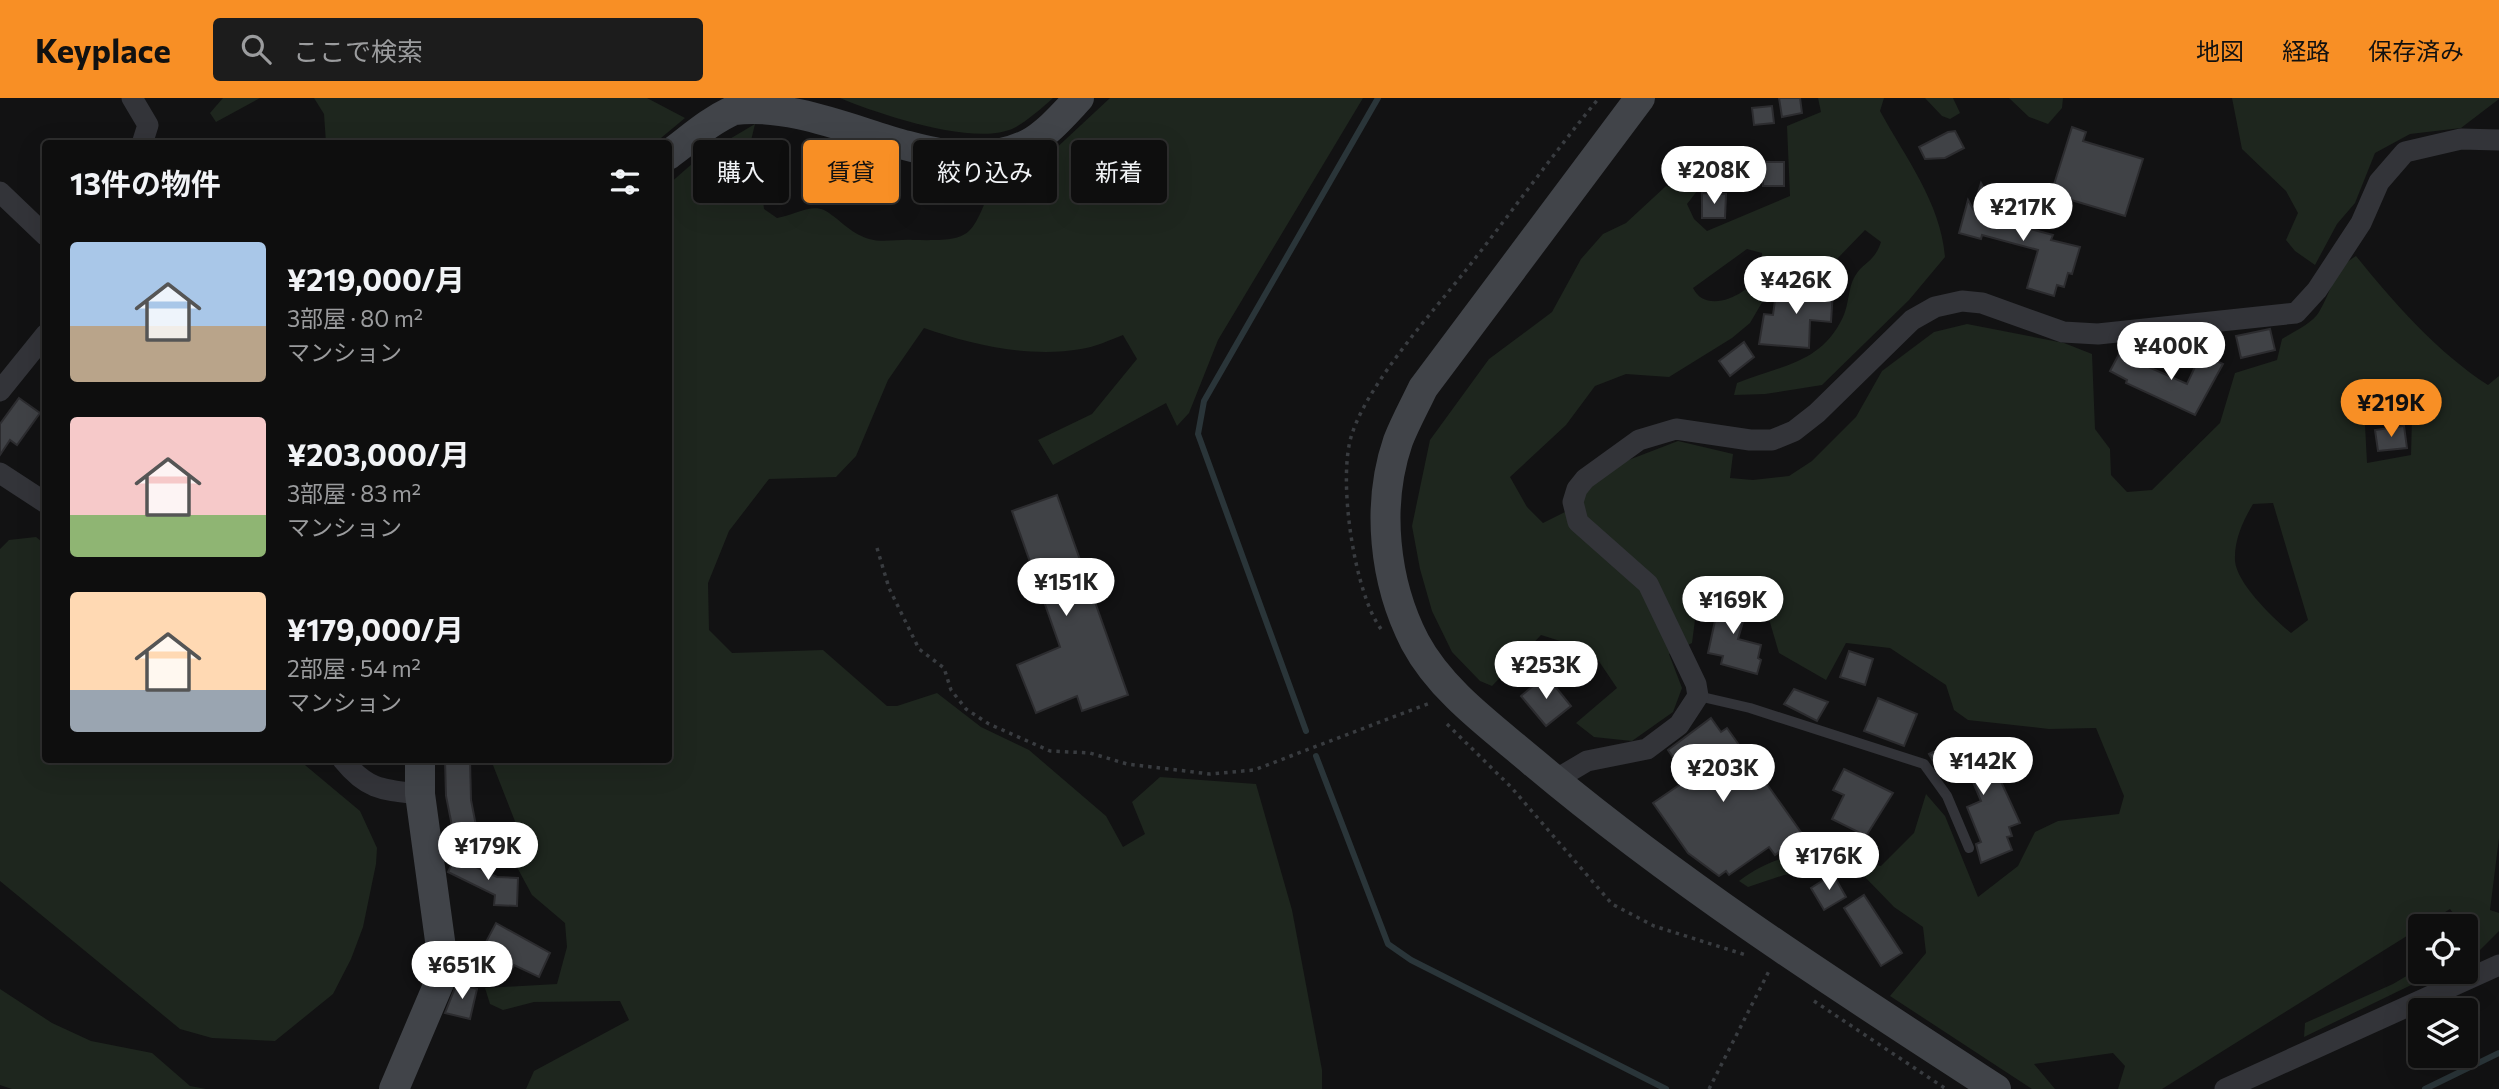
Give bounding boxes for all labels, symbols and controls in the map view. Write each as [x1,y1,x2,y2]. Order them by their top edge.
search box [213,18,703,81]
text: Keyplace [35,29,171,70]
icon: search [237,30,275,68]
text: ここで検索 [293,35,423,66]
text: 地図 [2196,36,2244,65]
text: 経路 [2282,36,2330,65]
text: 保存済み [2368,36,2464,65]
chip: 購入 [693,140,789,203]
chip: 賃貸 [803,140,899,203]
chip: 絞り込み [913,140,1057,203]
chip: 新着 [1071,140,1167,203]
pin: ¥208K [1665,146,1763,206]
text: ¥208K [1677,155,1751,183]
icon: filters [606,163,644,201]
text: 13件の物件 [70,164,221,201]
pin: ¥217K [1974,184,2072,243]
text: ¥217K [1989,192,2057,220]
pin: ¥426K [1747,256,1845,316]
text: ¥219,000/月 [287,260,465,297]
text: ¥426K [1760,265,1832,293]
icon: home [126,270,210,354]
text: 3部屋 · 80 m² [287,304,423,332]
pin: ¥400K [2122,322,2220,382]
text: ¥400K [2133,331,2209,359]
text: マンション [287,338,402,366]
pin: ¥219K [2342,380,2440,439]
text: ¥219K [2357,388,2425,416]
text: ¥203,000/月 [287,435,470,472]
icon: home [126,445,210,529]
text: 3部屋 · 83 m² [287,479,421,507]
text: マンション [287,513,402,541]
pin: ¥151K [1017,559,1115,618]
text: ¥151K [1033,567,1099,595]
pin: ¥169K [1684,576,1782,636]
text: ¥169K [1698,585,1768,613]
text: ¥179,000/月 [287,610,464,647]
icon: home [126,620,210,704]
pin: ¥253K [1497,642,1595,701]
text: ¥253K [1511,650,1581,678]
text: 2部屋 · 54 m² [287,654,421,682]
text: マンション [287,688,402,716]
pin: ¥142K [1934,738,2032,797]
pin: ¥203K [1674,744,1772,804]
text: ¥142K [1949,746,2017,774]
text: ¥203K [1687,753,1759,781]
pin: ¥179K [439,822,537,882]
text: ¥179K [454,831,522,859]
pin: ¥176K [1780,832,1878,892]
text: ¥176K [1795,841,1863,869]
map controls [2408,914,2478,1068]
button: locate [2408,914,2478,984]
pin: ¥651K [413,942,511,1001]
text: ¥651K [428,950,496,978]
button: layers [2408,998,2478,1068]

